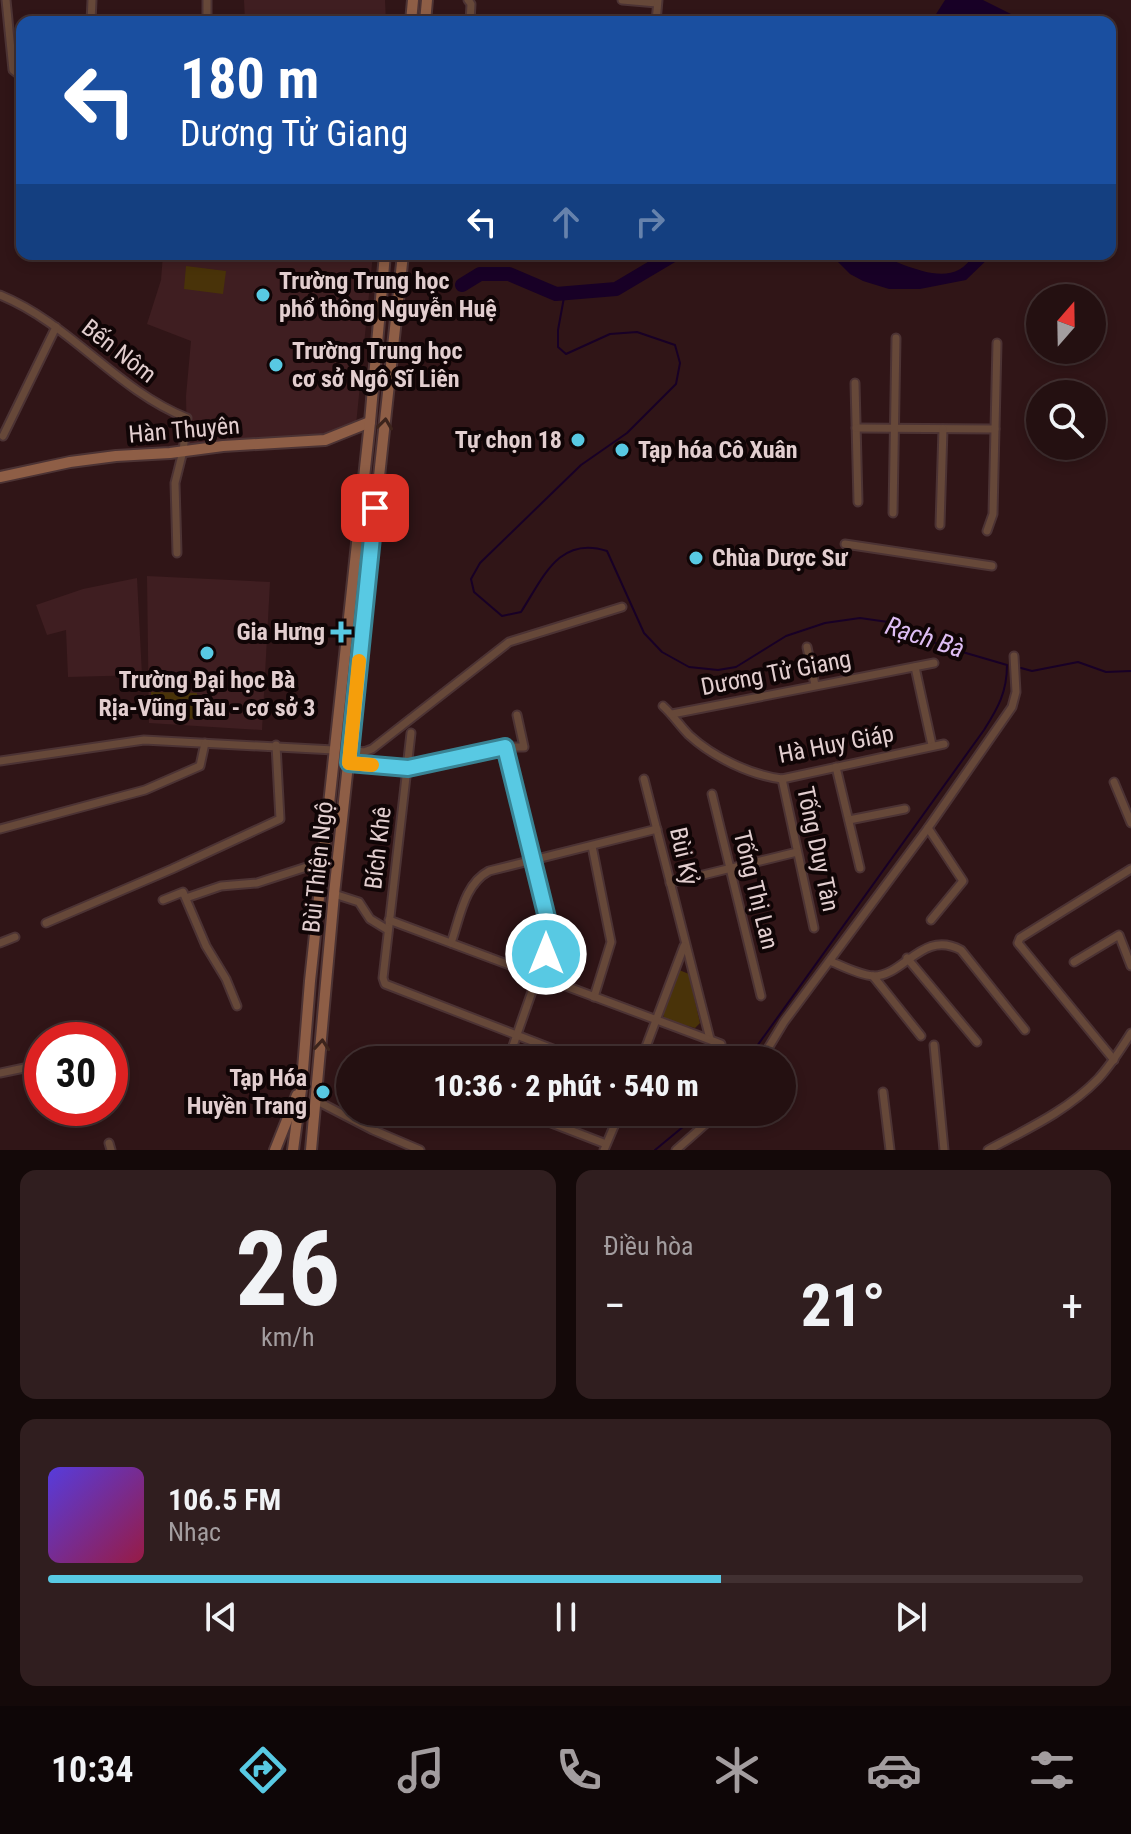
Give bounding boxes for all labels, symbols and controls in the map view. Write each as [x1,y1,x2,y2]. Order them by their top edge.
text: 180 m [180,46,319,112]
icon: left [48,48,152,152]
text: Dương Tử Giang [180,113,408,155]
icon: left [460,200,504,244]
icon: ahead [544,200,588,244]
icon: right [628,200,672,244]
place label: Trường Trung học phổ thông Nguyễn Huệ [279,267,497,323]
north arrow [1026,284,1106,364]
map controls [1026,284,1106,460]
marker: Trường Trung học phổ thông Nguyễn Huệ [254,286,272,304]
street label: Bến Nôm [76,313,162,389]
place label: Trường Trung học cơ sở Ngô Sĩ Liên [292,337,462,393]
marker: Trường Trung học cơ sở Ngô Sĩ Liên [267,356,285,374]
button: search [1026,380,1106,460]
street label: Hàn Thuyên [127,411,241,449]
one-way arrow [376,417,393,430]
place label: Tự chọn 18 [455,426,562,454]
marker: Tự chọn 18 [569,431,587,449]
place label: Tạp hóa Cô Xuân [638,436,798,464]
marker: Tạp hóa Cô Xuân [613,441,631,459]
pin [341,474,409,542]
icon: arrive [353,486,397,530]
place label: Chùa Dược Sư [712,544,848,572]
marker: Chùa Dược Sư [687,549,705,567]
water label: Rạch Bà [882,610,968,664]
place label: Gia Hưng [236,618,325,646]
marker: Gia Hưng [332,623,350,641]
marker: Trường Đại học Bà Rịa-Vũng Tàu - cơ sở 3 [198,644,216,662]
street label: Dương Tử Giang [699,645,853,701]
place label: Trường Đại học Bà Rịa-Vũng Tàu - cơ sở 3 [98,666,316,722]
street label: Hà Huy Giáp [776,719,896,769]
street label: Tống Duy Tân [791,784,845,914]
street label: Bùi Thiện Ngộ [297,800,339,934]
street label: Bích Khê [359,805,397,891]
street label: Bùi Kỷ [664,824,704,888]
street label: Tống Thị Lan [728,828,784,952]
position arrow [504,912,588,996]
speed limit sign: 30 [24,1022,128,1126]
one-way arrow [313,1038,330,1051]
place label: Tạp Hóa Huyền Trang [187,1064,307,1120]
text: 10:36 · 2 phút · 540 m [433,1068,699,1103]
marker: Tạp Hóa Huyền Trang [314,1083,332,1101]
text: 26 [235,1209,340,1330]
text: Điều hòa [604,1231,693,1261]
text: 21° [801,1270,886,1341]
text: − [604,1280,626,1332]
text: + [1061,1280,1083,1332]
text: km/h [261,1322,315,1352]
text: 106.5 FM [168,1482,281,1517]
text: Nhạc [168,1517,221,1547]
icon: previous [199,1595,243,1639]
icon: pause [544,1595,588,1639]
icon: next [889,1595,933,1639]
icon: directions [235,1742,291,1798]
icon: music [393,1742,449,1798]
icon: phone [551,1742,607,1798]
icon: climate [709,1742,765,1798]
icon: car [866,1742,922,1798]
icon: filters [1024,1742,1080,1798]
text: 10:34 [51,1749,134,1791]

